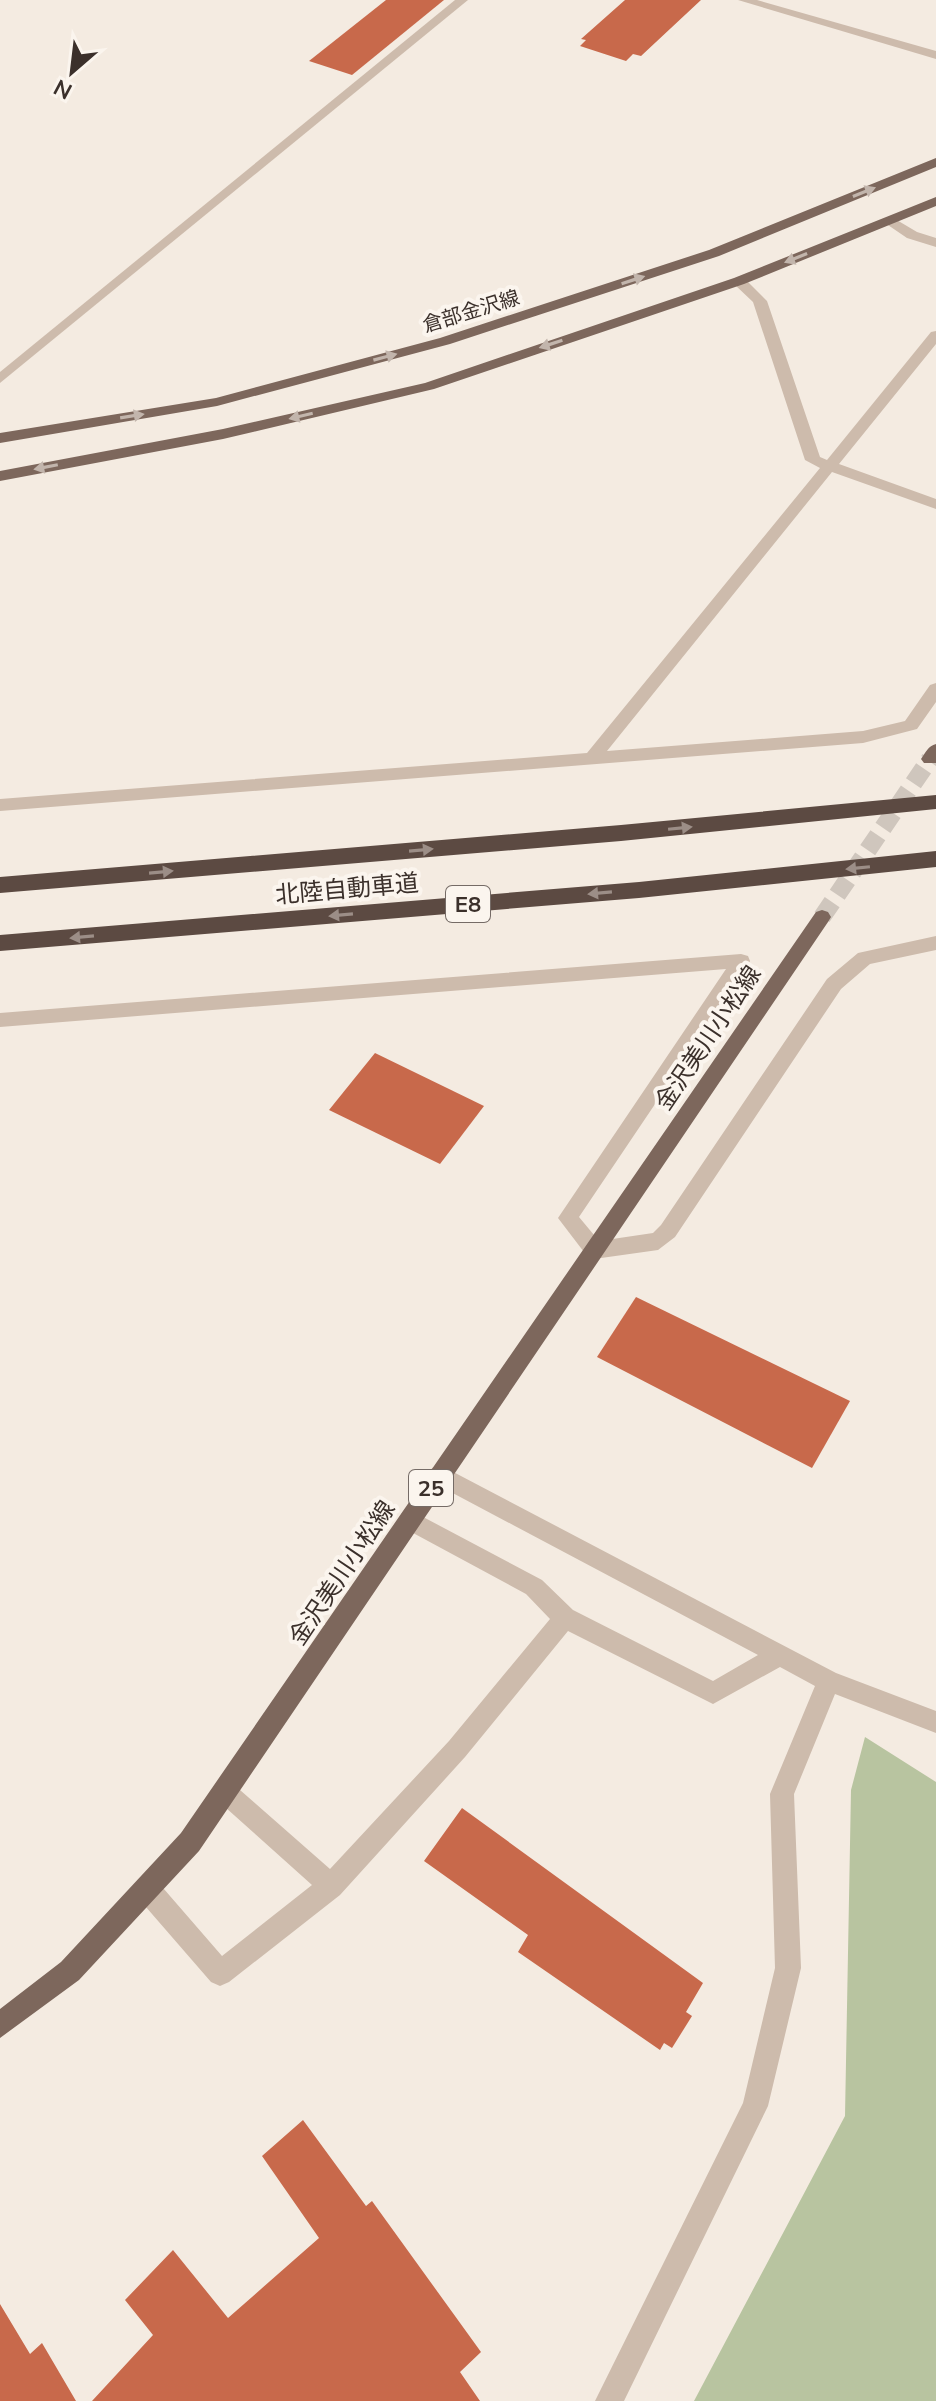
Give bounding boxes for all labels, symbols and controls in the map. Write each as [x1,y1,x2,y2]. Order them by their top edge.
north arrow [32,32,112,112]
text: N [49,73,77,106]
one-way arrow [852,185,876,198]
one-way arrow [784,252,808,265]
one-way arrow [622,273,646,285]
street label: 倉部金沢線 [419,284,522,337]
one-way arrow [538,339,562,351]
one-way arrow [374,350,398,363]
one-way arrow [120,409,145,422]
one-way arrow [289,410,314,423]
one-way arrow [34,462,59,474]
one-way arrow [668,821,693,834]
one-way arrow [409,844,434,857]
one-way arrow [845,861,870,874]
one-way arrow [149,865,174,878]
street label: 北陸自動車道 [274,867,420,909]
road number: E8 [446,886,490,922]
one-way arrow [587,887,612,900]
one-way arrow [328,909,353,922]
one-way arrow [69,931,94,944]
street label: 金沢美川小松線 [648,959,767,1115]
road number: 25 [409,1470,453,1506]
street label: 金沢美川小松線 [282,1494,401,1650]

